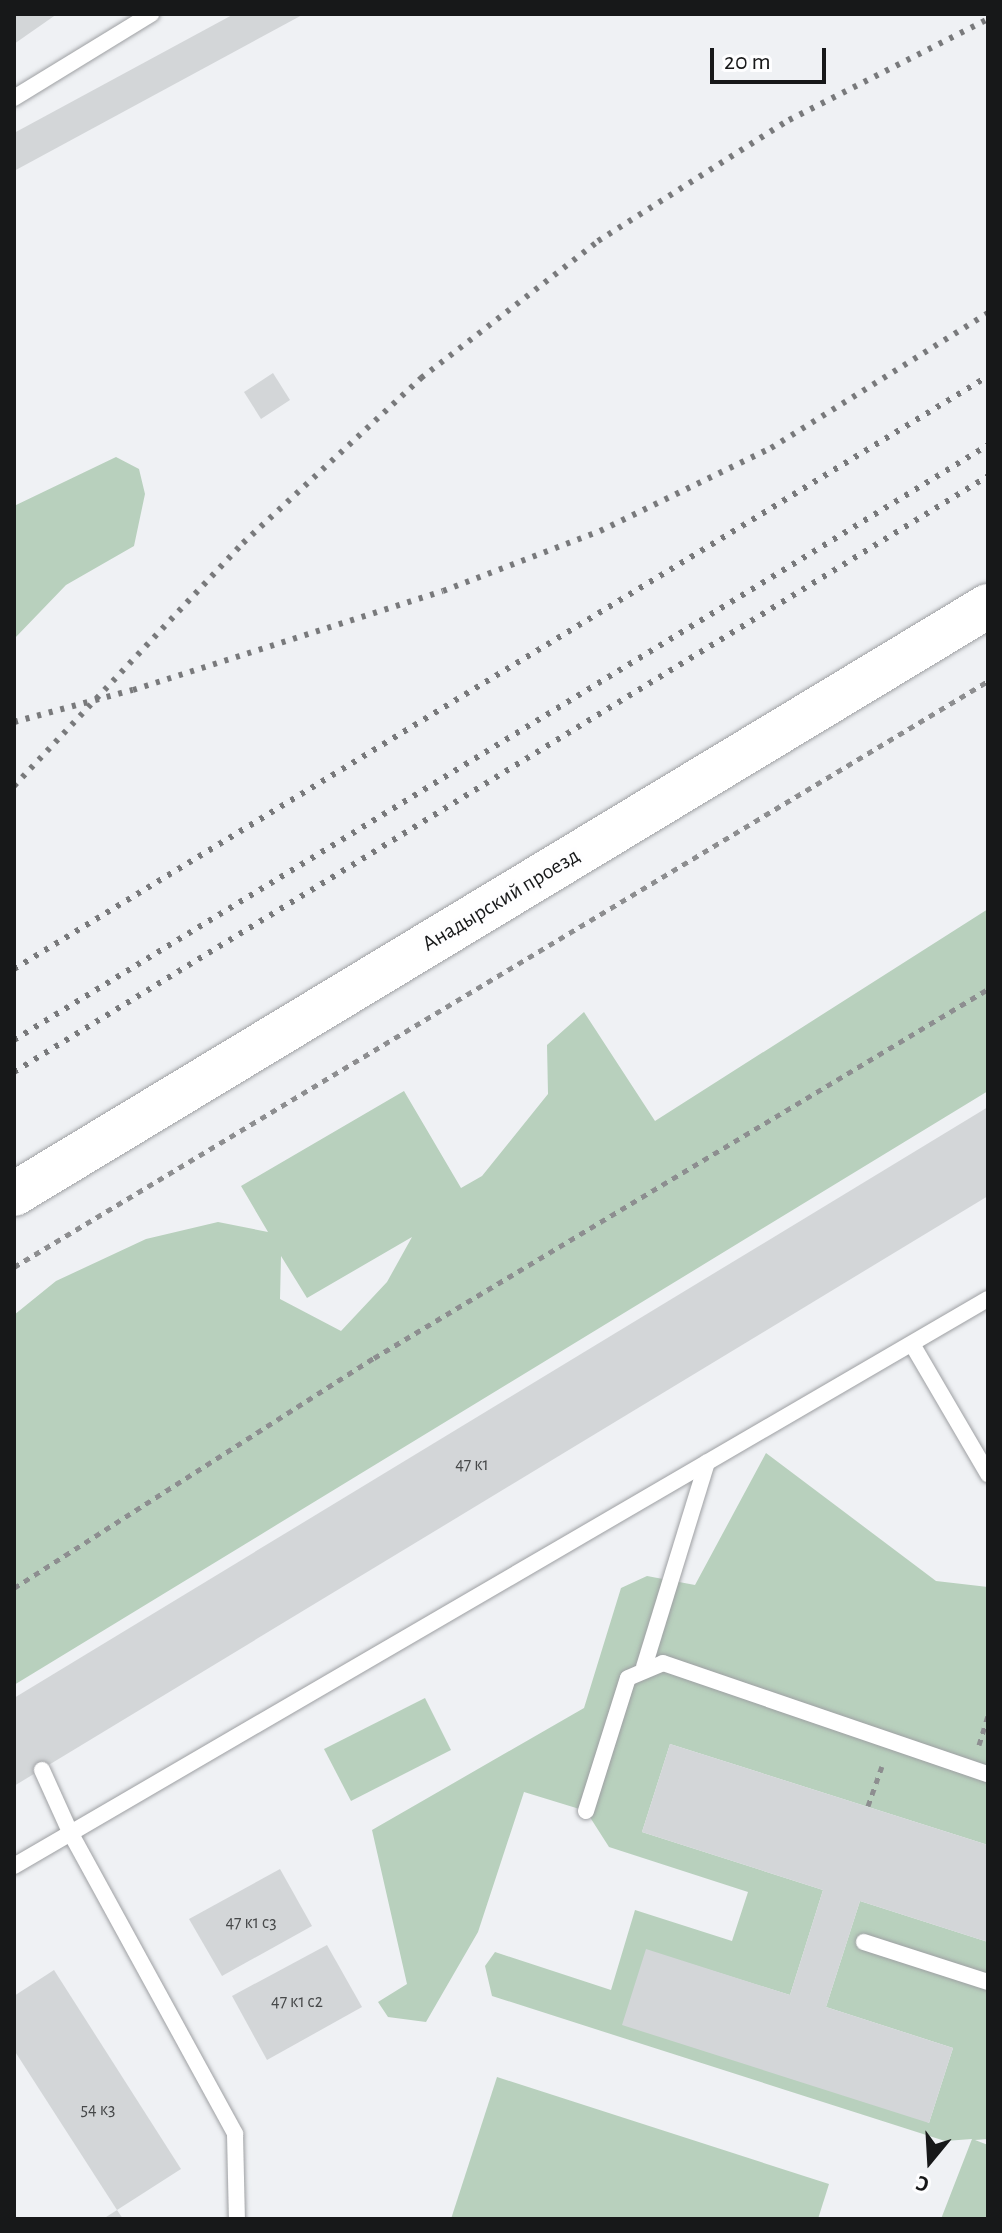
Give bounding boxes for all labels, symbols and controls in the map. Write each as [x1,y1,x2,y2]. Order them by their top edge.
scale bar [714,32,830,82]
text: 20 m [724,50,771,74]
street label: Анадырский проезд [417,843,585,957]
house number: 47 к1 [455,1454,489,1476]
house number: 47 к1 с3 [225,1912,277,1934]
house number: 47 к1 с2 [271,1991,323,2013]
house number: 54 к3 [81,2099,115,2121]
north arrow [890,2121,970,2201]
text: С [913,2171,932,2196]

